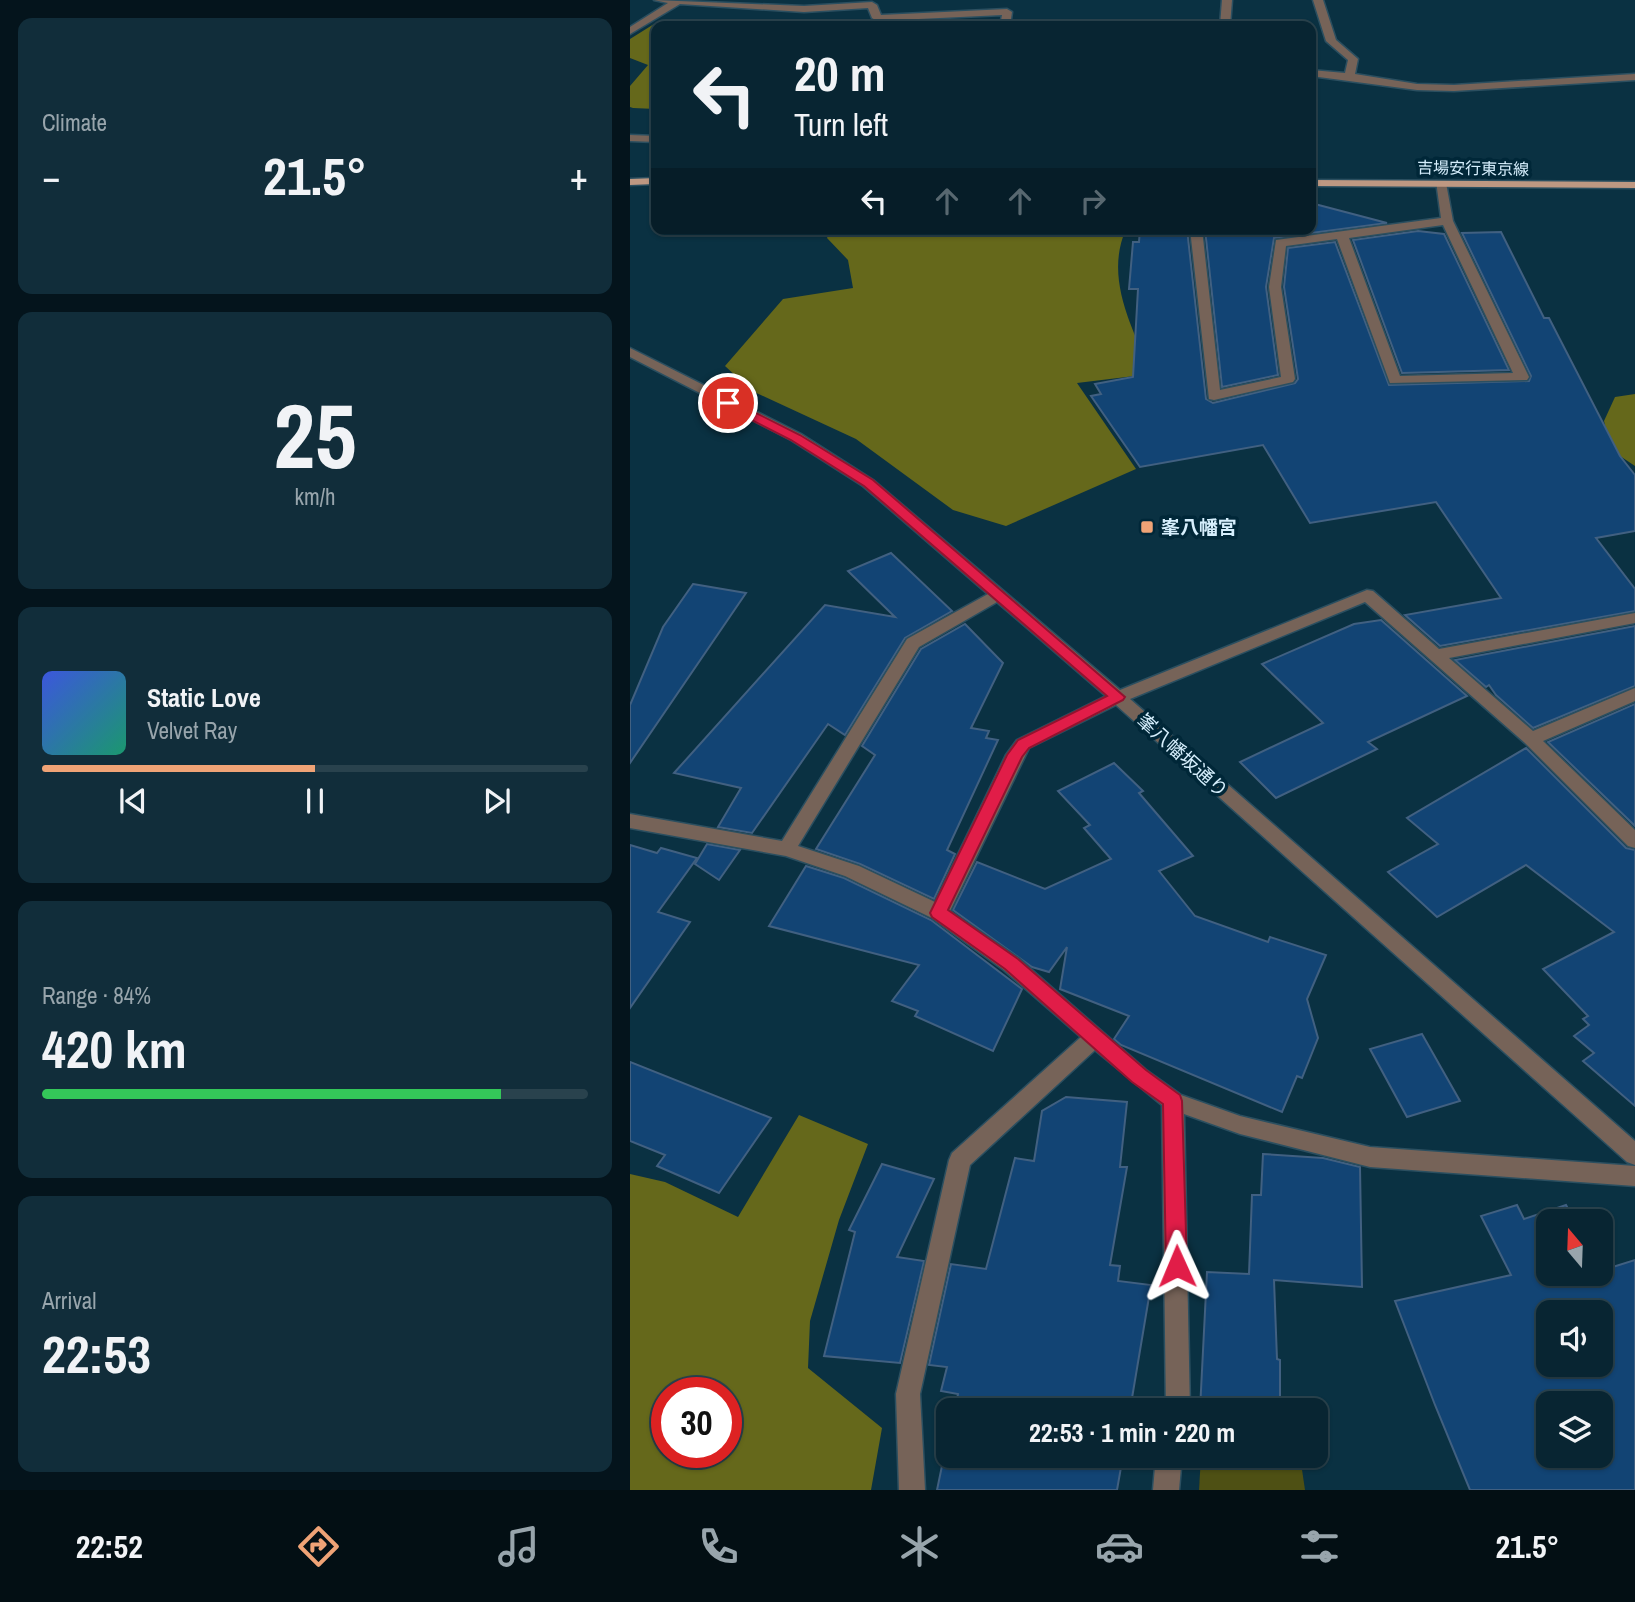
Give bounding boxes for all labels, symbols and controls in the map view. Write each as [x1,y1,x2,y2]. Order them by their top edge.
text: 20 m [794,40,886,106]
icon: left [679,49,770,140]
text: Turn left [794,103,888,146]
text: Climate [42,107,107,138]
text: 21.5° [263,141,367,211]
text: − [42,151,60,202]
text: + [570,151,588,202]
street label: 吉場安行東京線 [1417,156,1529,180]
icon: left [855,182,893,220]
icon: ahead [928,182,966,220]
icon: ahead [1001,182,1039,220]
icon: right [1074,182,1112,220]
pin [698,373,758,433]
text: 25 [274,374,357,496]
icon: arrive [709,384,747,422]
text: km/h [295,481,335,512]
place label: 峯八幡宮 [1161,514,1237,540]
marker: 峯八幡宮 [1139,519,1155,535]
text: Static Love [147,680,261,715]
street label: 峯八幡坂通り [1132,707,1234,803]
text: Velvet Ray [147,715,237,746]
icon: previous [114,782,152,820]
icon: pause [296,782,334,820]
icon: next [478,782,516,820]
text: Range · 84% [42,980,151,1011]
text: 420 km [42,1014,187,1084]
north arrow [1536,1209,1614,1286]
map controls [1536,1209,1613,1468]
position arrow [1140,1229,1214,1303]
text: Arrival [42,1285,97,1316]
button: sound [1536,1300,1613,1377]
text: 22:53 [42,1319,151,1389]
speed limit sign: 30 [651,1377,742,1468]
button: layers [1536,1391,1613,1468]
text: 22:53 · 1 min · 220 m [1029,1415,1235,1450]
icon: directions [294,1522,343,1571]
icon: music [494,1522,543,1571]
icon: phone [694,1522,743,1571]
icon: climate [895,1522,944,1571]
icon: car [1095,1522,1144,1571]
icon: filters [1295,1522,1344,1571]
text: 22:52 [76,1525,143,1568]
text: 21.5° [1495,1525,1559,1568]

